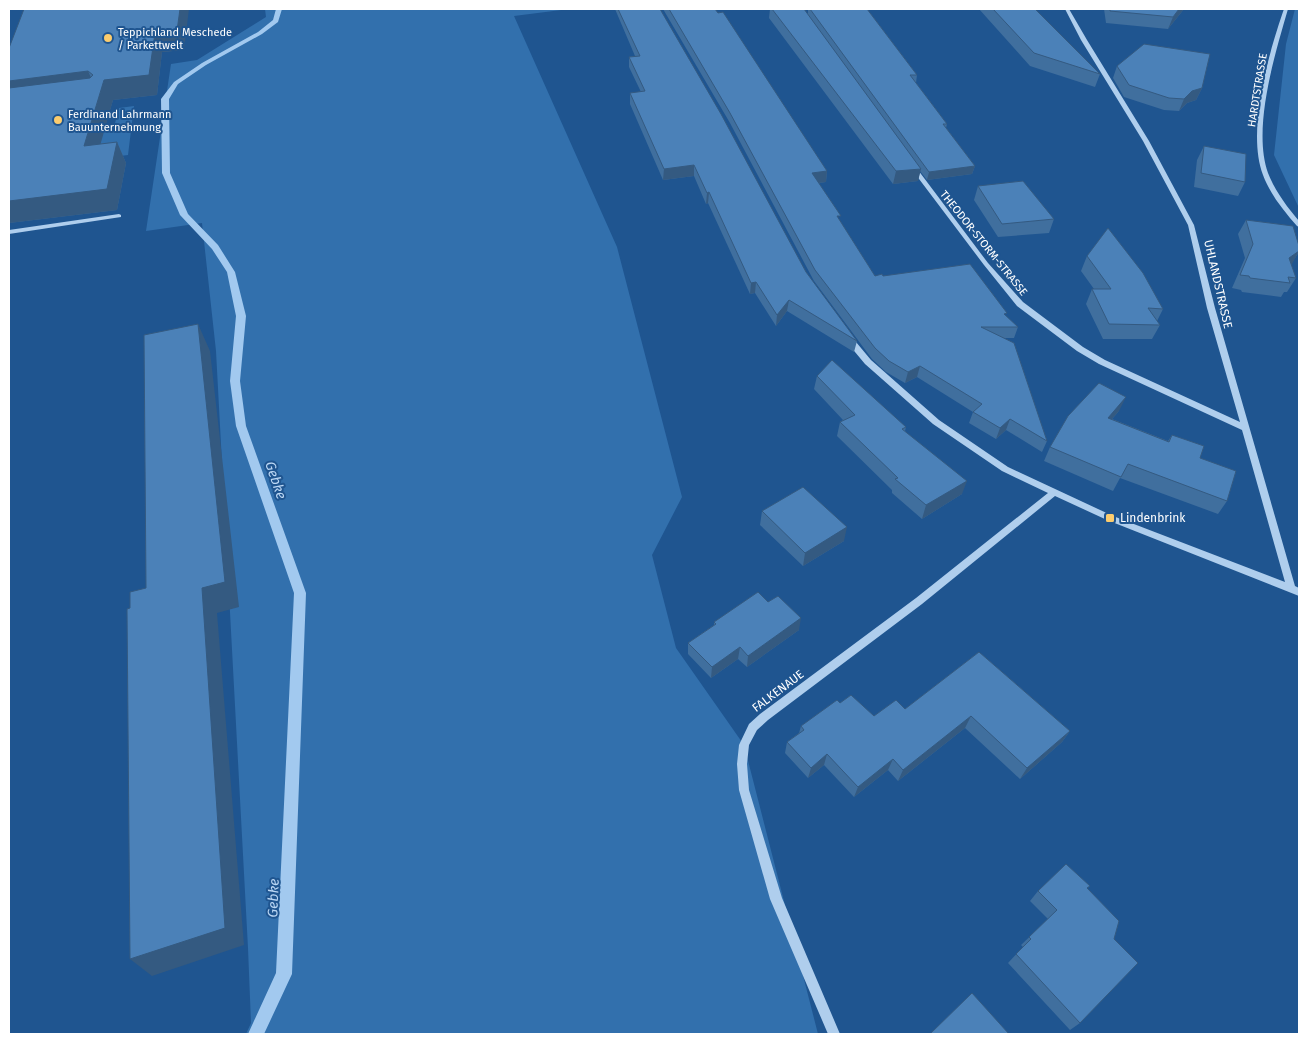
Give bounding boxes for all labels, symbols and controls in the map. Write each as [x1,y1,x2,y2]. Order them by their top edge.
place label: Teppichland Meschede / Parkettwelt [118,26,232,52]
marker: Teppichland Meschede / Parkettwelt [102,32,114,44]
street label: HARDTSTRASSE [1245,52,1270,128]
place label: Ferdinand Lahrmann Bauunternehmung [68,108,171,134]
marker: Ferdinand Lahrmann Bauunternehmung [52,114,64,126]
street label: THEODOR-STORM-STRASSE [937,188,1030,299]
street label: UHLANDSTRASSE [1201,238,1235,330]
water label: Gebke [261,459,290,501]
place label: Lindenbrink [1120,511,1186,525]
marker: Lindenbrink [1104,512,1116,524]
street label: FALKENAUE [749,667,807,715]
water label: Gebke [264,878,283,918]

